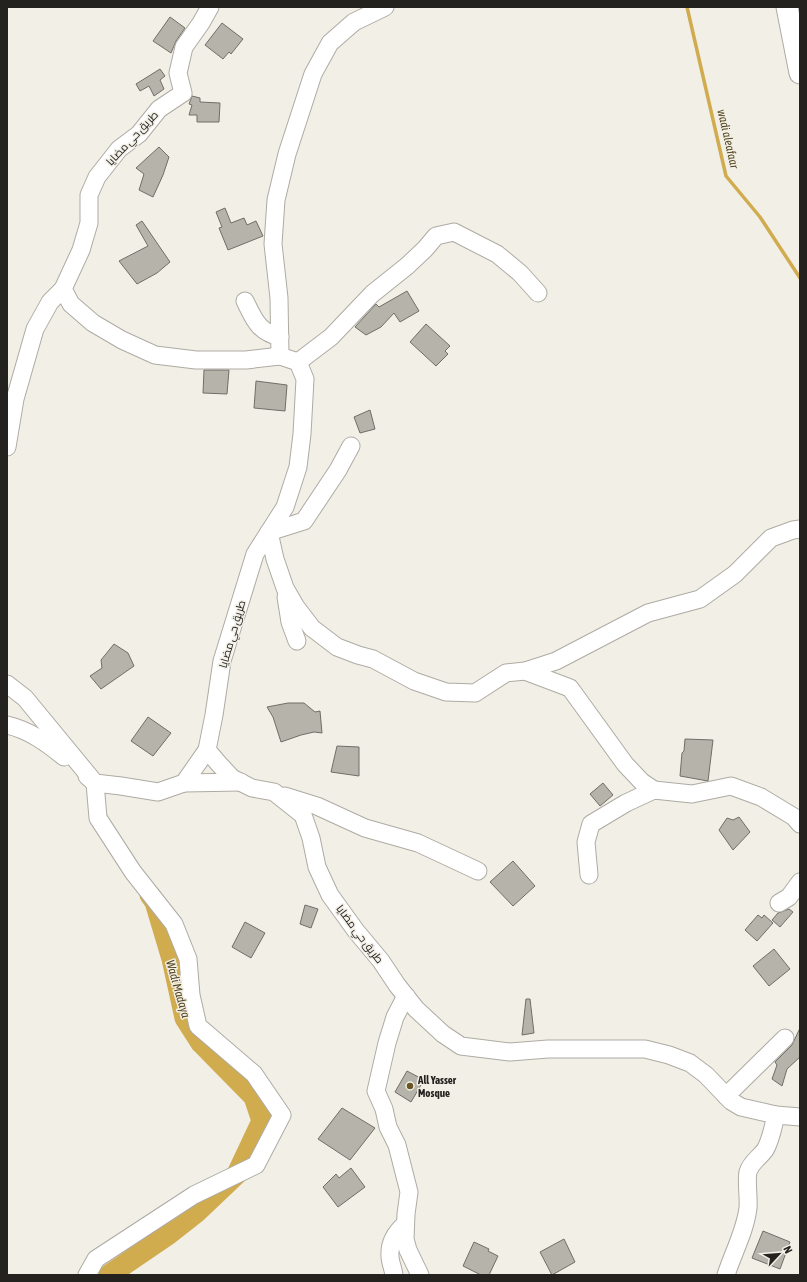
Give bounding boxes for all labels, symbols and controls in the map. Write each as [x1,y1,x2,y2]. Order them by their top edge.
street label: طريق حي مضايا [104,108,162,170]
water label: wadi aleafaar [714,108,742,170]
street label: طريق حي مضايا [217,599,250,670]
street label: طريق حي مضايا [332,902,386,967]
water label: Wadi Madaya [163,959,193,1020]
place label: All Yasser Mosque [417,1074,457,1099]
marker: All Yasser Mosque [405,1081,415,1091]
north arrow [759,1234,799,1274]
text: N [781,1244,795,1255]

